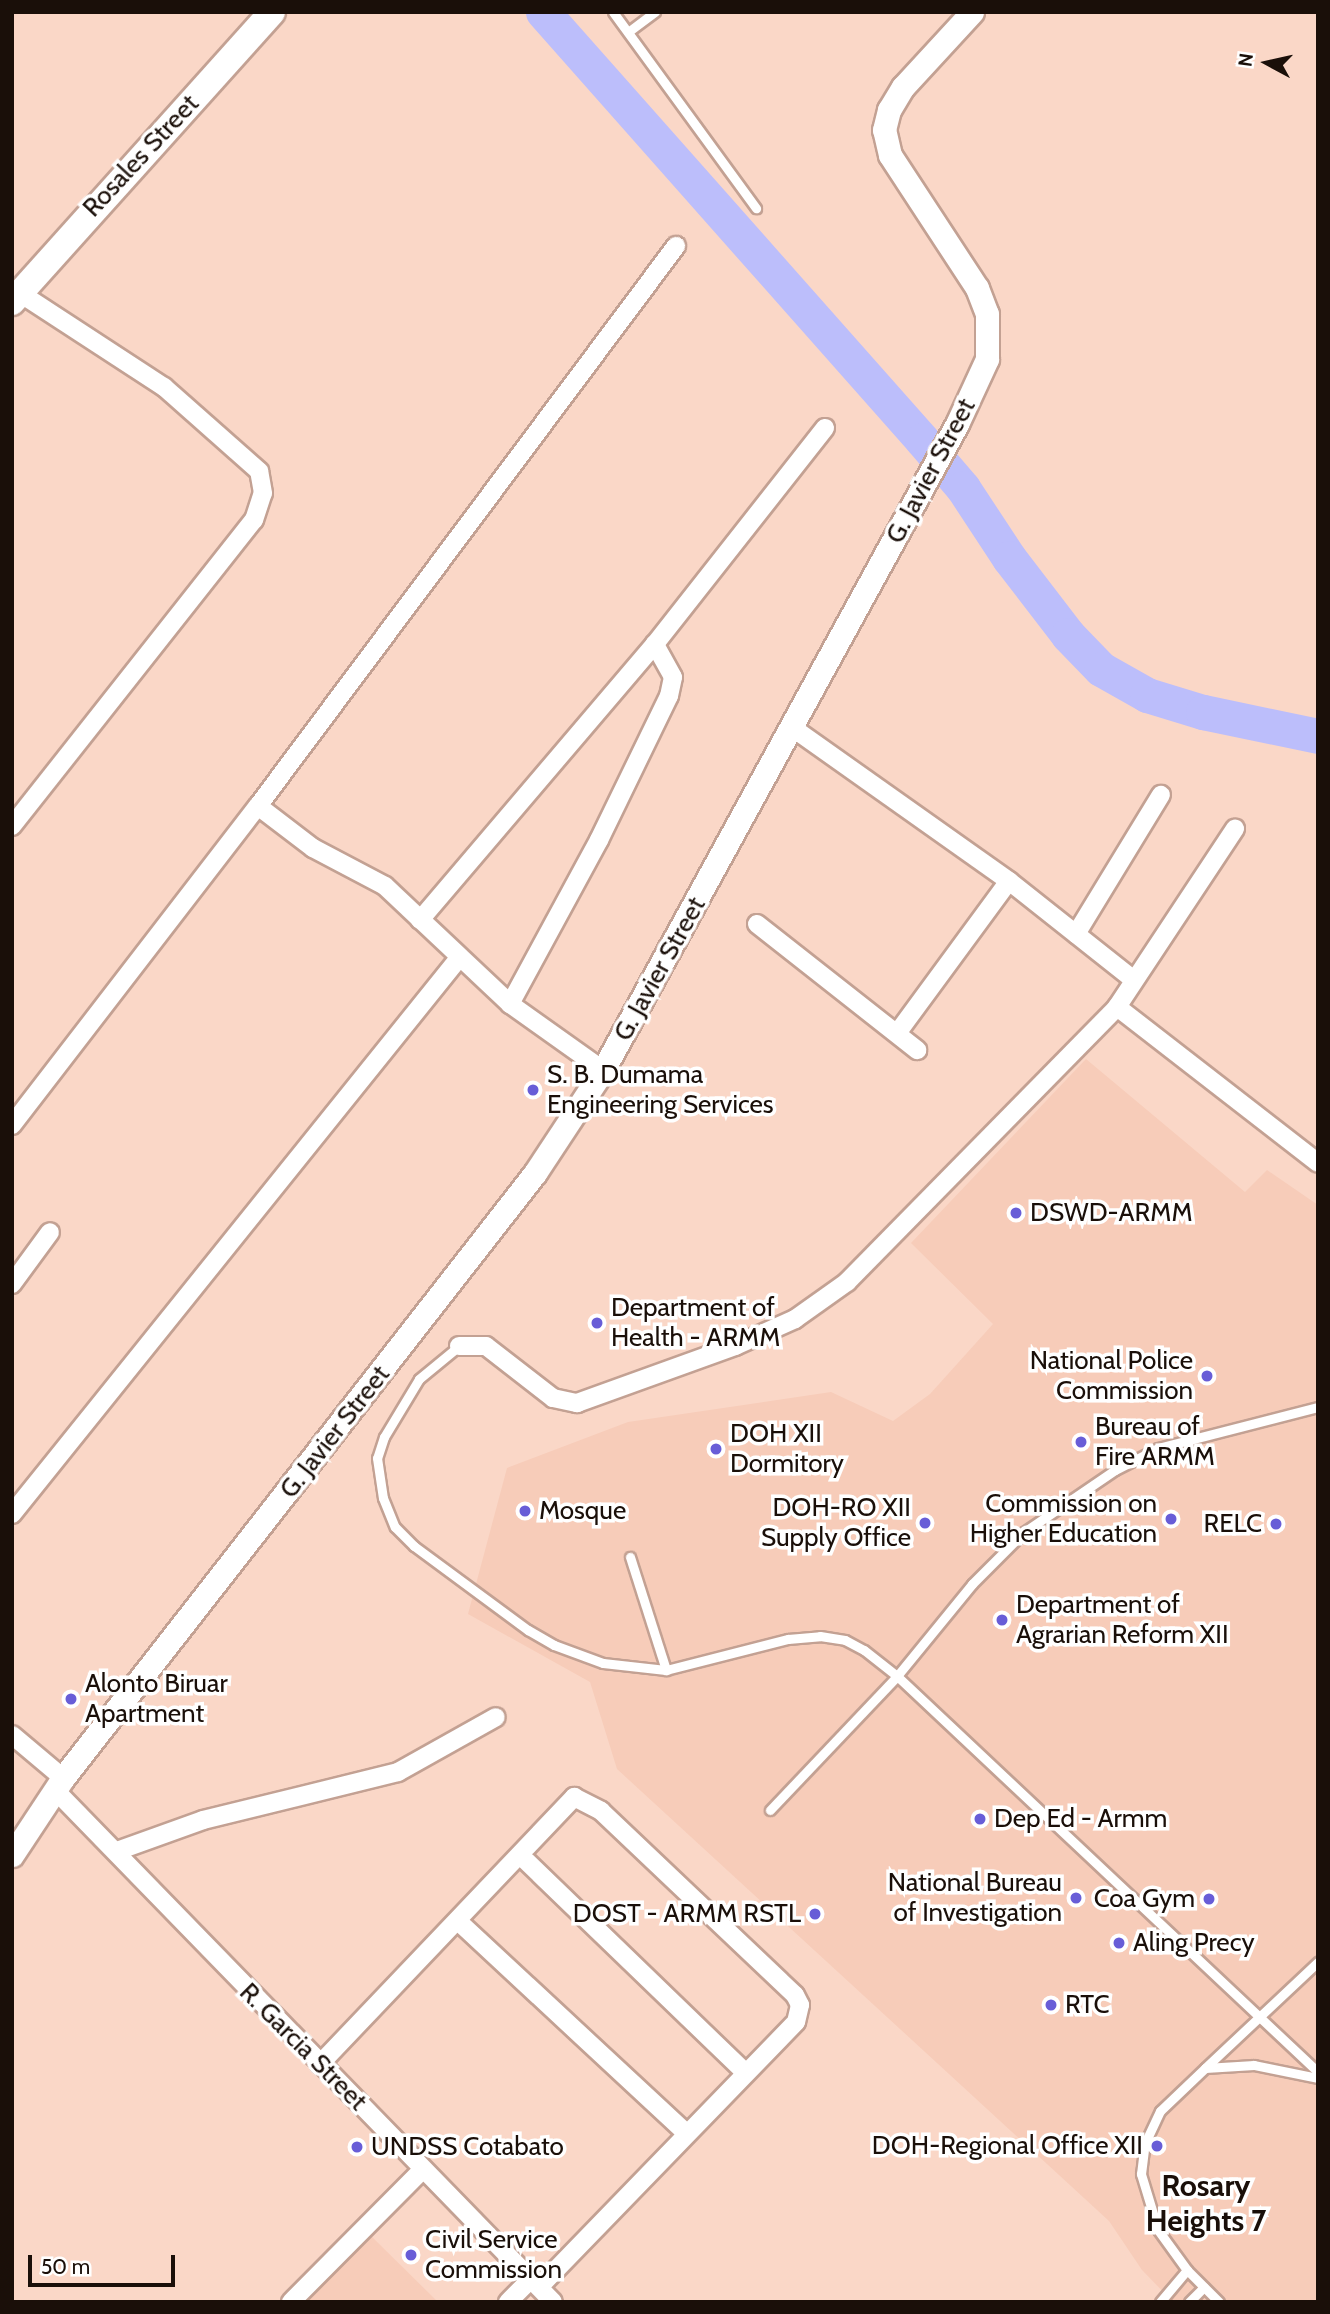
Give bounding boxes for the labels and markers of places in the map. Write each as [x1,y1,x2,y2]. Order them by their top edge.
place label: S. B. Dumama Engineering Services [547,1059,774,1120]
marker: S. B. Dumama Engineering Services [525,1082,541,1098]
place label: DSWD-ARMM [1030,1197,1193,1229]
marker: DSWD-ARMM [1008,1205,1024,1221]
place label: Department of Health - ARMM [611,1292,780,1354]
marker: Department of Health - ARMM [589,1315,605,1331]
place label: National Police Commission [1030,1345,1193,1406]
marker: National Police Commission [1199,1368,1215,1384]
place label: Bureau of Fire ARMM [1095,1411,1215,1472]
place label: DOH XII Dormitory [730,1418,844,1480]
marker: Bureau of Fire ARMM [1073,1434,1089,1450]
marker: DOH XII Dormitory [708,1441,724,1457]
place label: Commission on Higher Education [970,1488,1157,1550]
place label: DOH-RO XII Supply Office [761,1492,911,1554]
place label: Mosque [539,1495,626,1527]
marker: Mosque [517,1503,533,1519]
place label: RELC [1204,1508,1262,1540]
marker: Commission on Higher Education [1163,1511,1179,1527]
marker: DOH-RO XII Supply Office [917,1515,933,1531]
marker: RELC [1268,1516,1284,1532]
place label: Department of Agrarian Reform XII [1016,1589,1229,1650]
marker: Department of Agrarian Reform XII [994,1612,1010,1628]
place label: Alonto Biruar Apartment [85,1668,228,1730]
marker: Alonto Biruar Apartment [63,1691,79,1707]
place label: Dep Ed - Armm [994,1803,1167,1835]
marker: Dep Ed - Armm [972,1811,988,1827]
place label: National Bureau of Investigation [888,1867,1062,1928]
place label: Coa Gym [1094,1883,1195,1915]
marker: National Bureau of Investigation [1068,1890,1084,1906]
marker: Coa Gym [1201,1891,1217,1907]
place label: DOST - ARMM RSTL [573,1898,801,1930]
marker: DOST - ARMM RSTL [807,1906,823,1922]
place label: Aling Precy [1133,1927,1255,1959]
marker: Aling Precy [1111,1935,1127,1951]
place label: RTC [1065,1989,1110,2021]
marker: RTC [1043,1997,1059,2013]
place label: DOH-Regional Office XII [872,2130,1143,2162]
place label: UNDSS Cotabato [371,2131,564,2163]
marker: DOH-Regional Office XII [1149,2138,1165,2154]
marker: UNDSS Cotabato [349,2139,365,2155]
place label: Civil Service Commission [425,2224,562,2286]
marker: Civil Service Commission [403,2247,419,2263]

